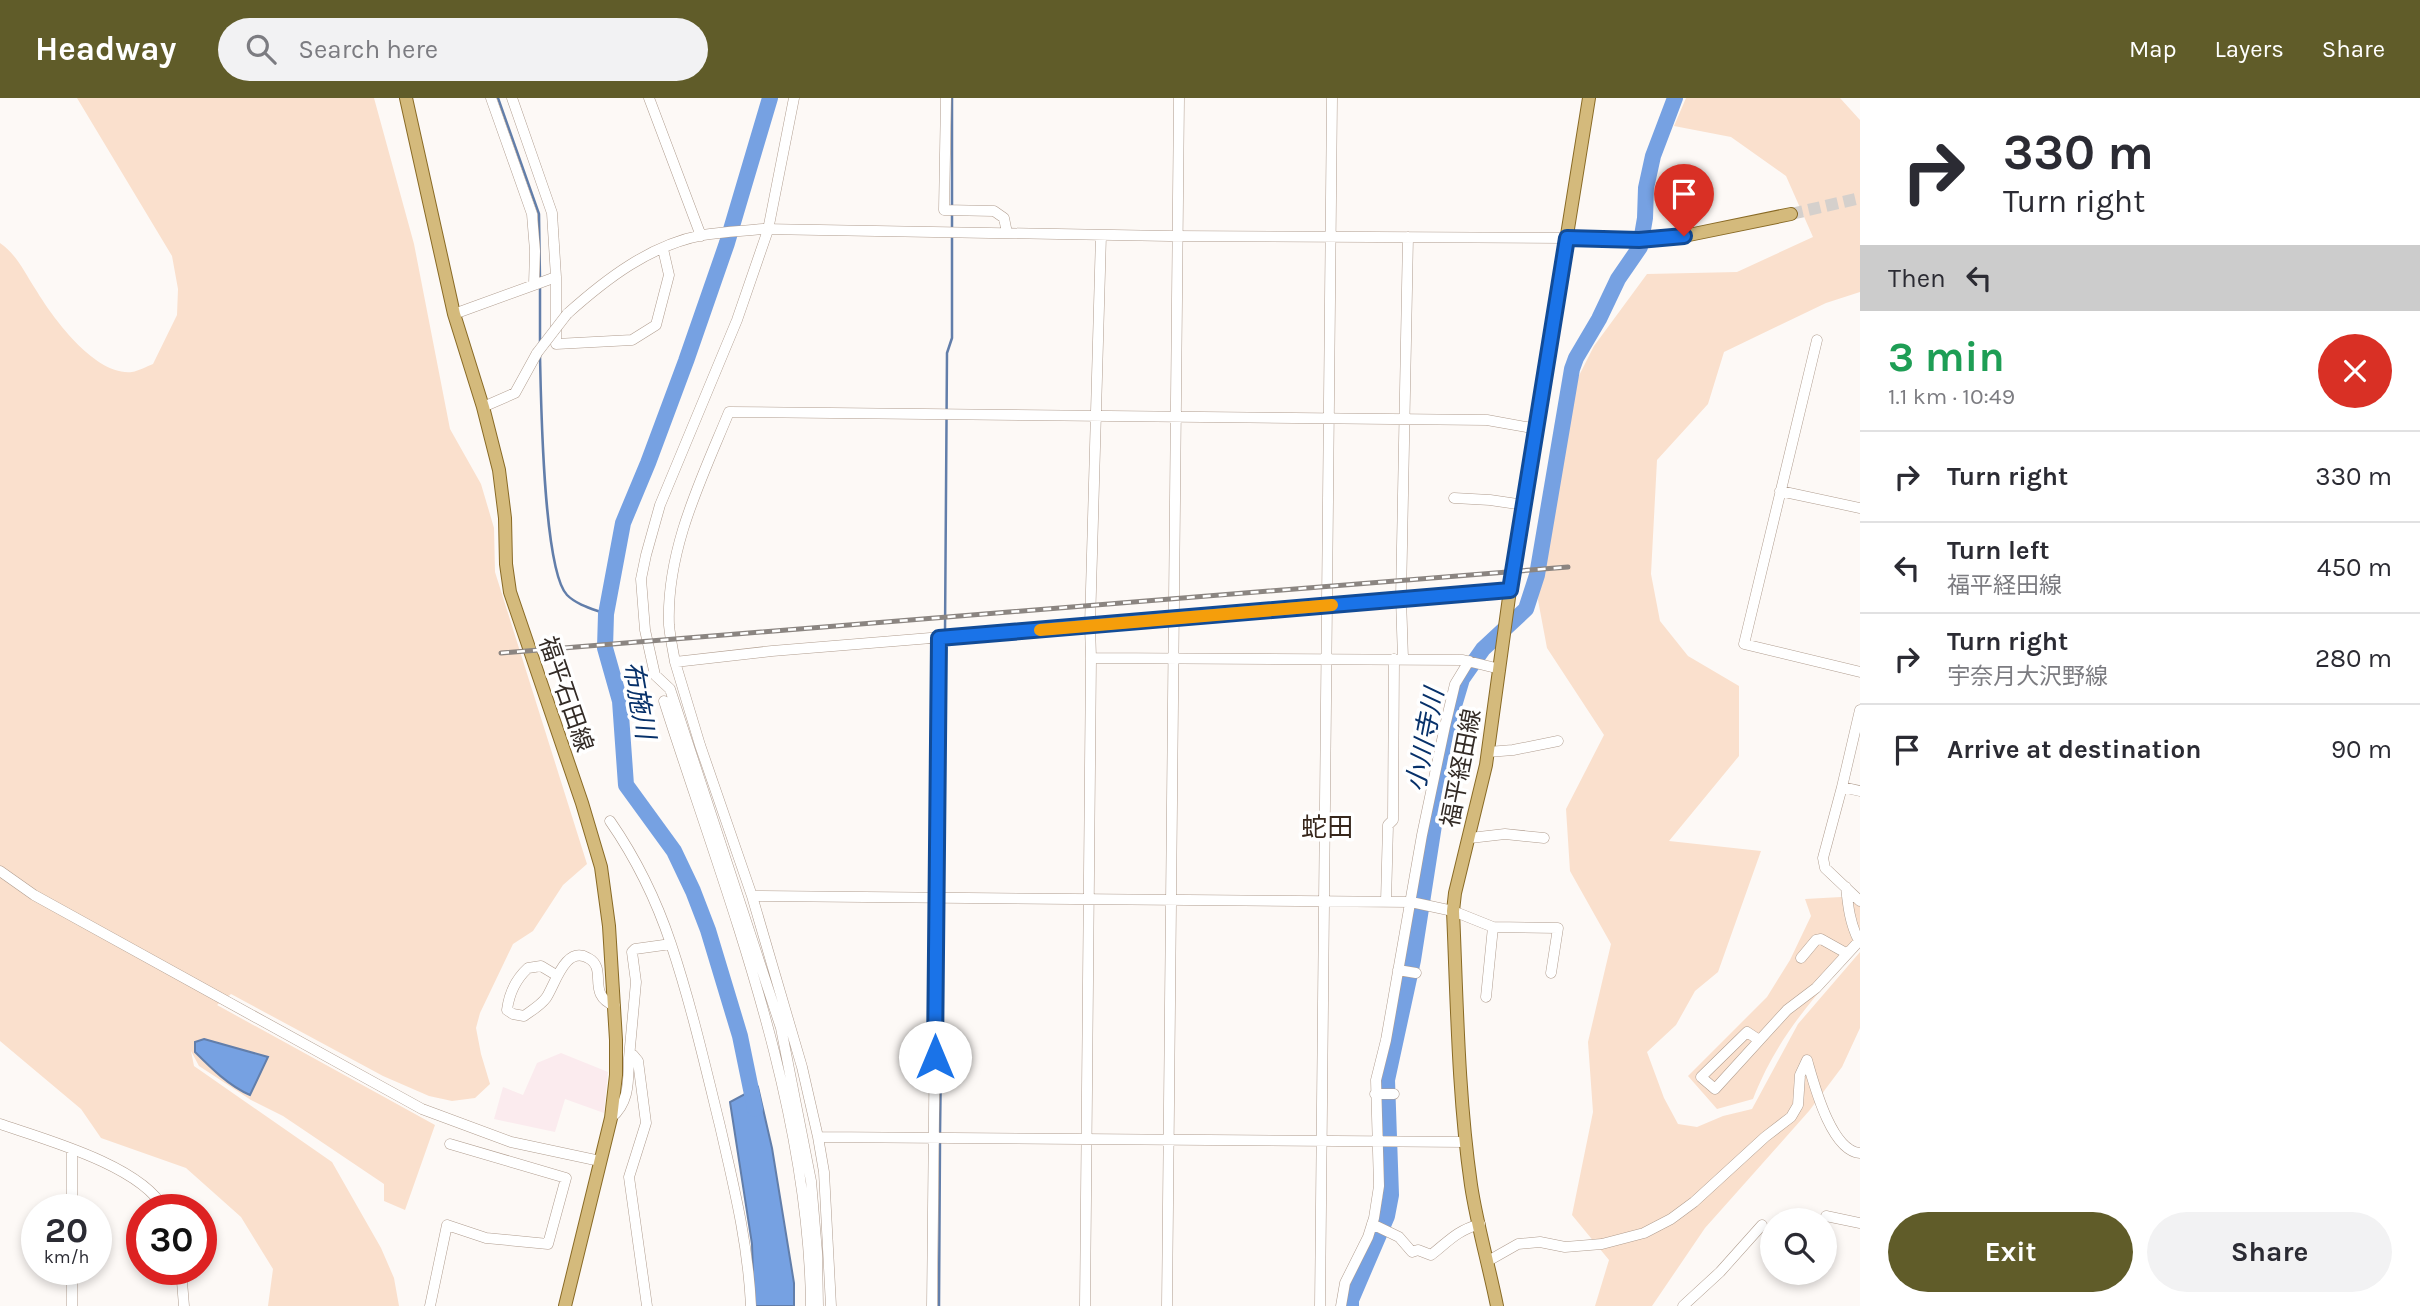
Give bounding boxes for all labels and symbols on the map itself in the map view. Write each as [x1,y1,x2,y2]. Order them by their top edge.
pin [1654,164,1714,236]
street label: 福平石田線 [533,633,599,755]
water label: 布施川 [617,659,662,744]
water label: 小川寺川 [1400,683,1451,794]
street label: 福平経田線 [1436,706,1486,830]
district label: 蛇田 [1301,812,1353,843]
position arrow [898,1020,972,1094]
speed limit sign: 30 [126,1194,217,1285]

